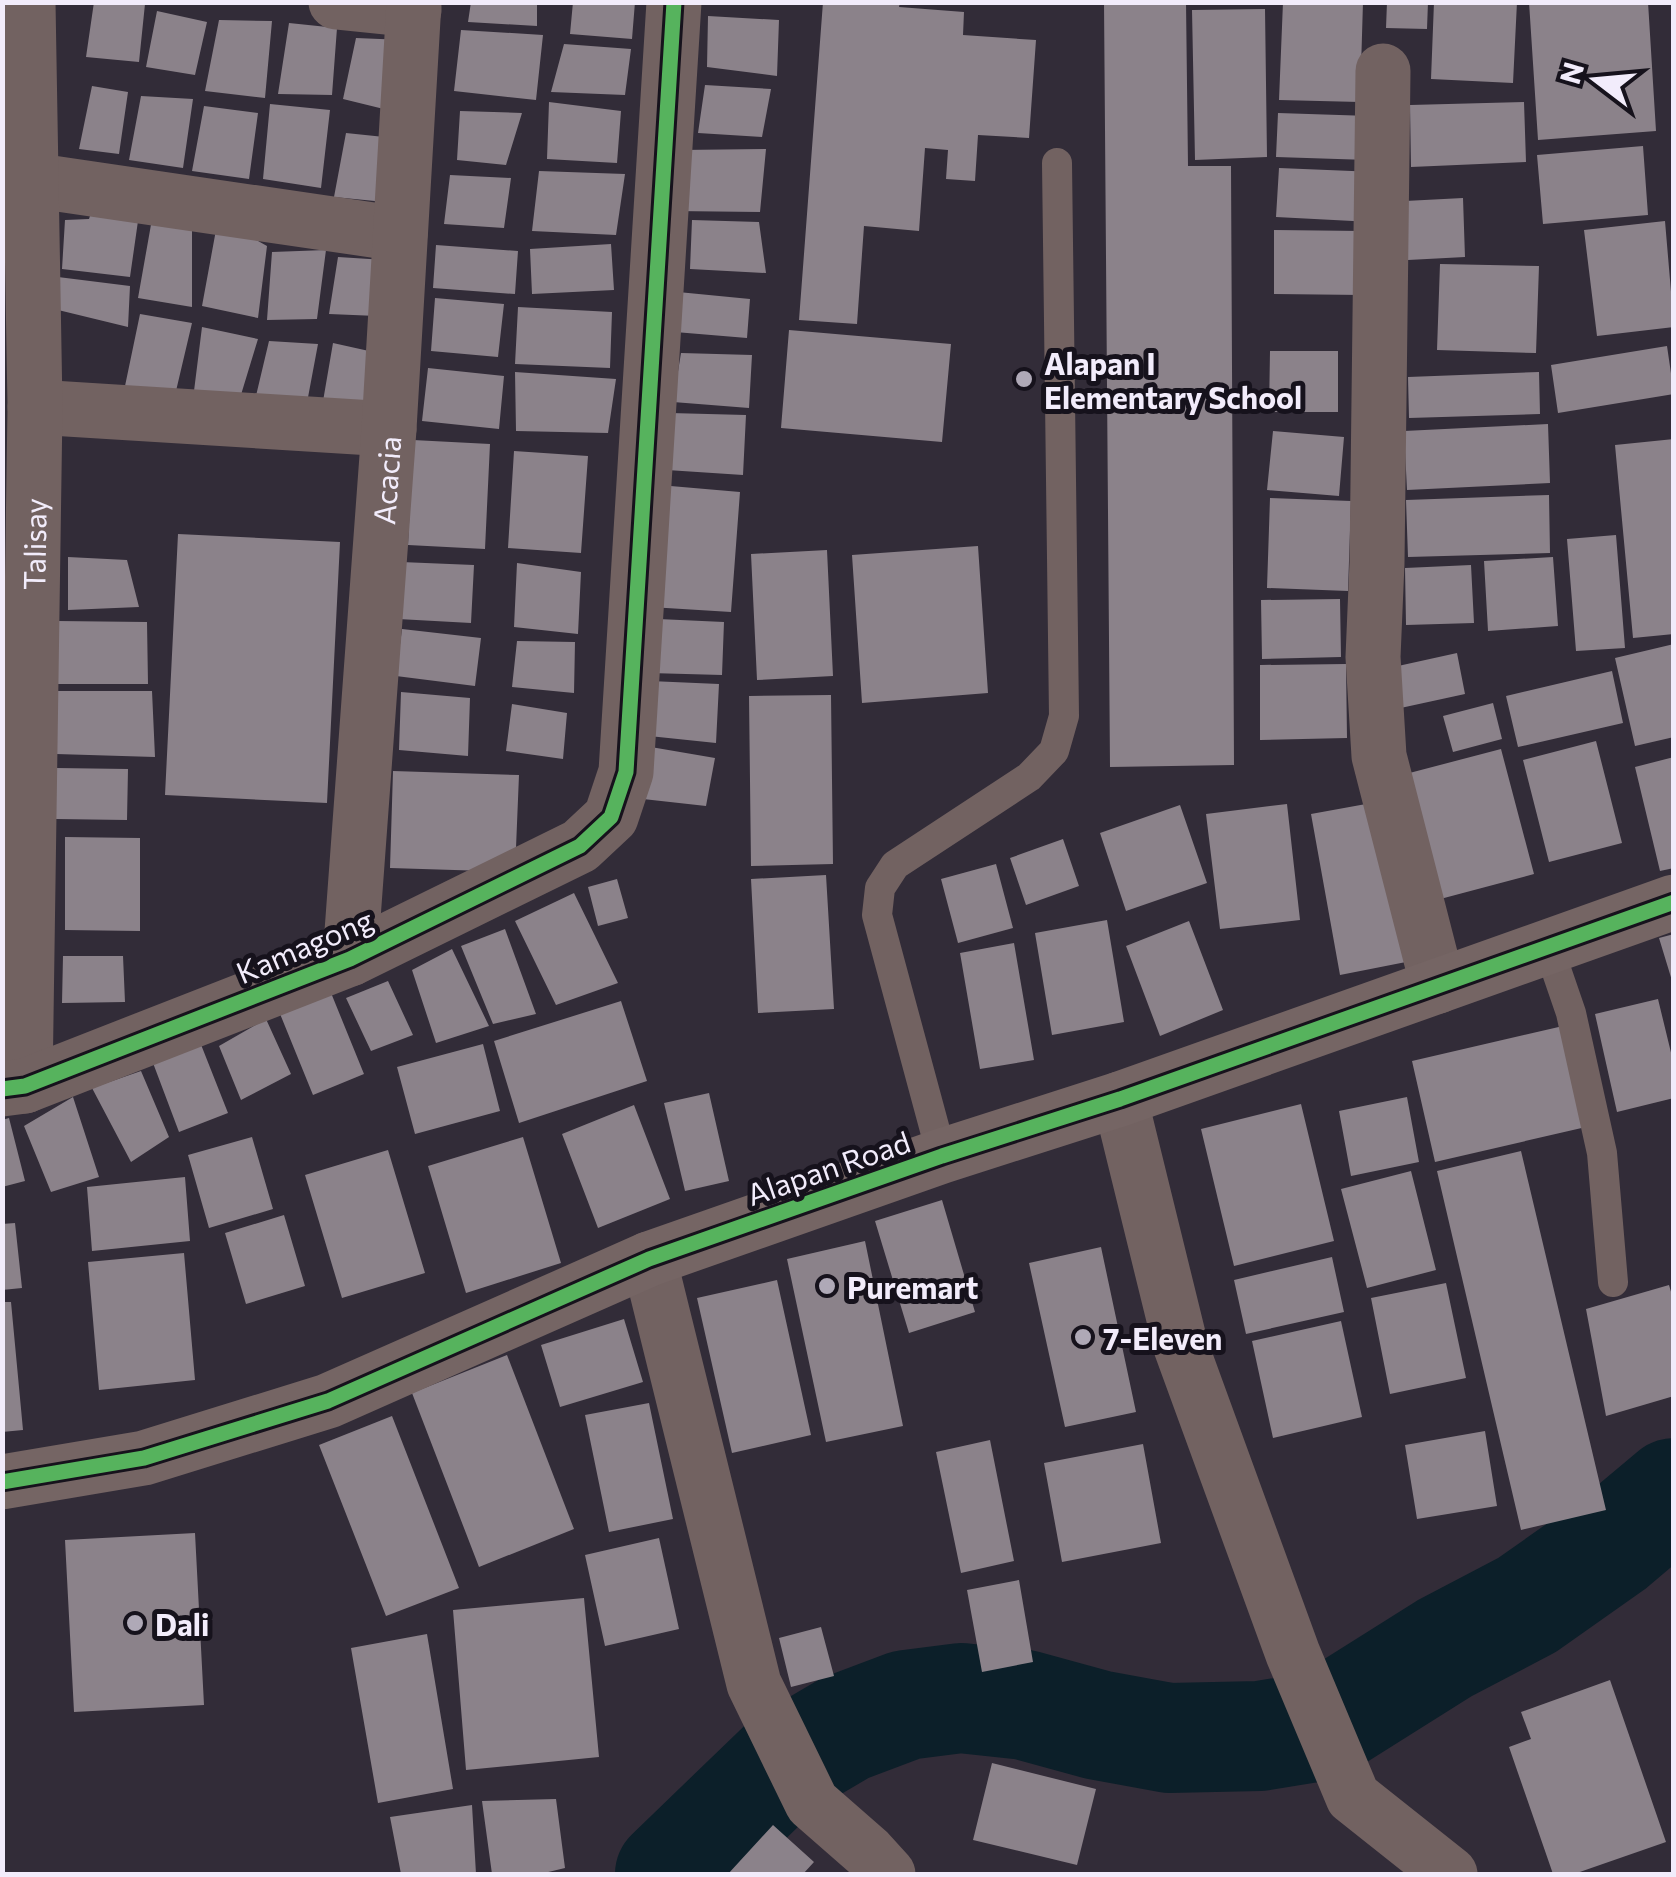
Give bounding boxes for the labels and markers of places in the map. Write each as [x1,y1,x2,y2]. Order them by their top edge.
place label: Alapan I Elementary School [1044,344,1302,415]
marker: Alapan I Elementary School [1013,368,1035,390]
place label: Puremart [847,1268,978,1305]
marker: Puremart [816,1275,838,1297]
place label: 7-Eleven [1103,1319,1222,1356]
marker: 7-Eleven [1072,1326,1094,1348]
place label: Dali [155,1605,209,1642]
marker: Dali [124,1612,146,1634]

